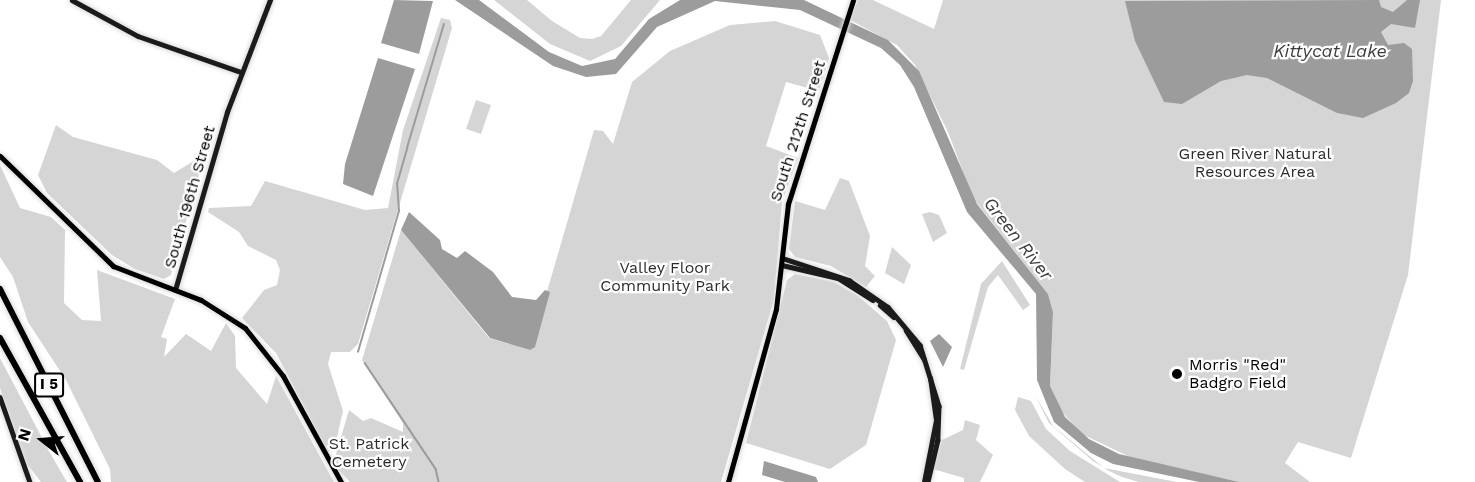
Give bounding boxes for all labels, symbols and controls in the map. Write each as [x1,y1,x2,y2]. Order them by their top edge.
water label: Kittycat Lake [1273,40,1387,62]
street label: South 212th Street [766,58,830,204]
street label: South 196th Street [160,123,220,271]
park label: Green River Natural Resources Area [1178,144,1332,182]
water label: Green River [979,193,1057,285]
park label: Valley Floor Community Park [600,258,730,296]
place label: Morris "Red" Badgro Field [1189,355,1287,393]
marker: Morris "Red" Badgro Field [1170,367,1184,381]
road number: I 5 [34,373,64,397]
north arrow [12,410,72,470]
text: N [13,426,35,443]
park label: St. Patrick Cemetery [329,434,409,472]

